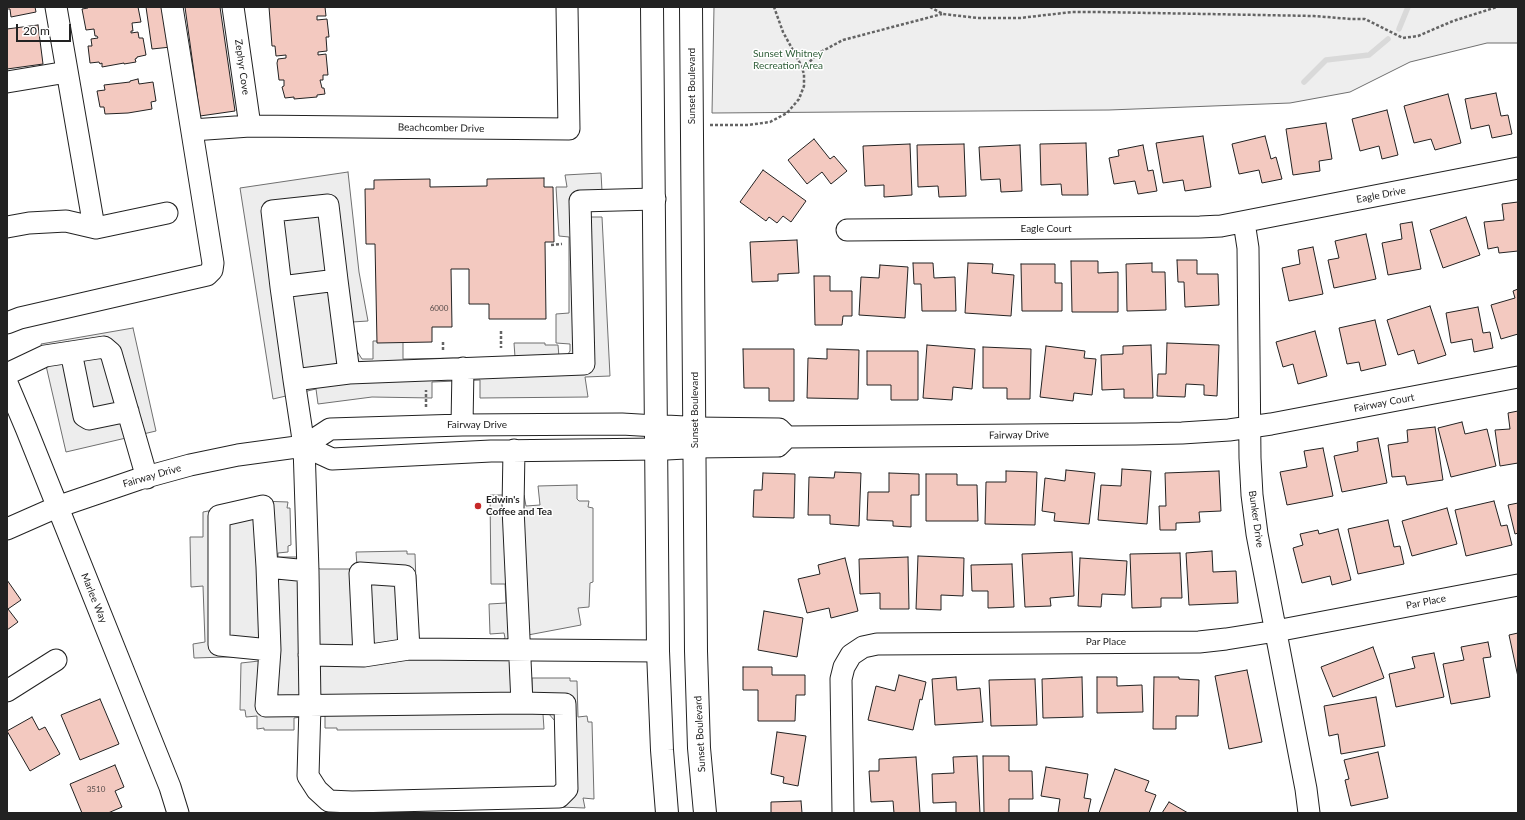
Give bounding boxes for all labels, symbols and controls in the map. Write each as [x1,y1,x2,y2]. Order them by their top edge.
scale bar [18,16,73,42]
text: 20 m [23,23,50,38]
street label: Zephyr Cove [232,38,252,96]
street label: Sunset Boulevard [686,48,698,124]
park label: Sunset Whitney Recreation Area [753,48,823,72]
street label: Beachcomber Drive [398,121,484,135]
street label: Eagle Drive [1355,184,1407,206]
street label: Eagle Court [1020,223,1072,235]
house number: 6000 [430,303,448,313]
street label: Sunset Boulevard [689,372,701,448]
street label: Fairway Court [1353,391,1415,415]
street label: Fairway Drive [447,419,507,431]
street label: Fairway Drive [989,428,1049,442]
street label: Fairway Drive [121,462,183,490]
street label: Bunker Drive [1246,490,1266,548]
place label: Edwin's Coffee and Tea [486,494,552,518]
marker: Edwin's Coffee and Tea [473,501,483,511]
street label: Marlee Way [79,571,109,625]
street label: Par Place [1405,592,1447,612]
street label: Par Place [1086,636,1126,648]
street label: Sunset Boulevard [692,696,708,772]
house number: 3510 [87,784,105,794]

